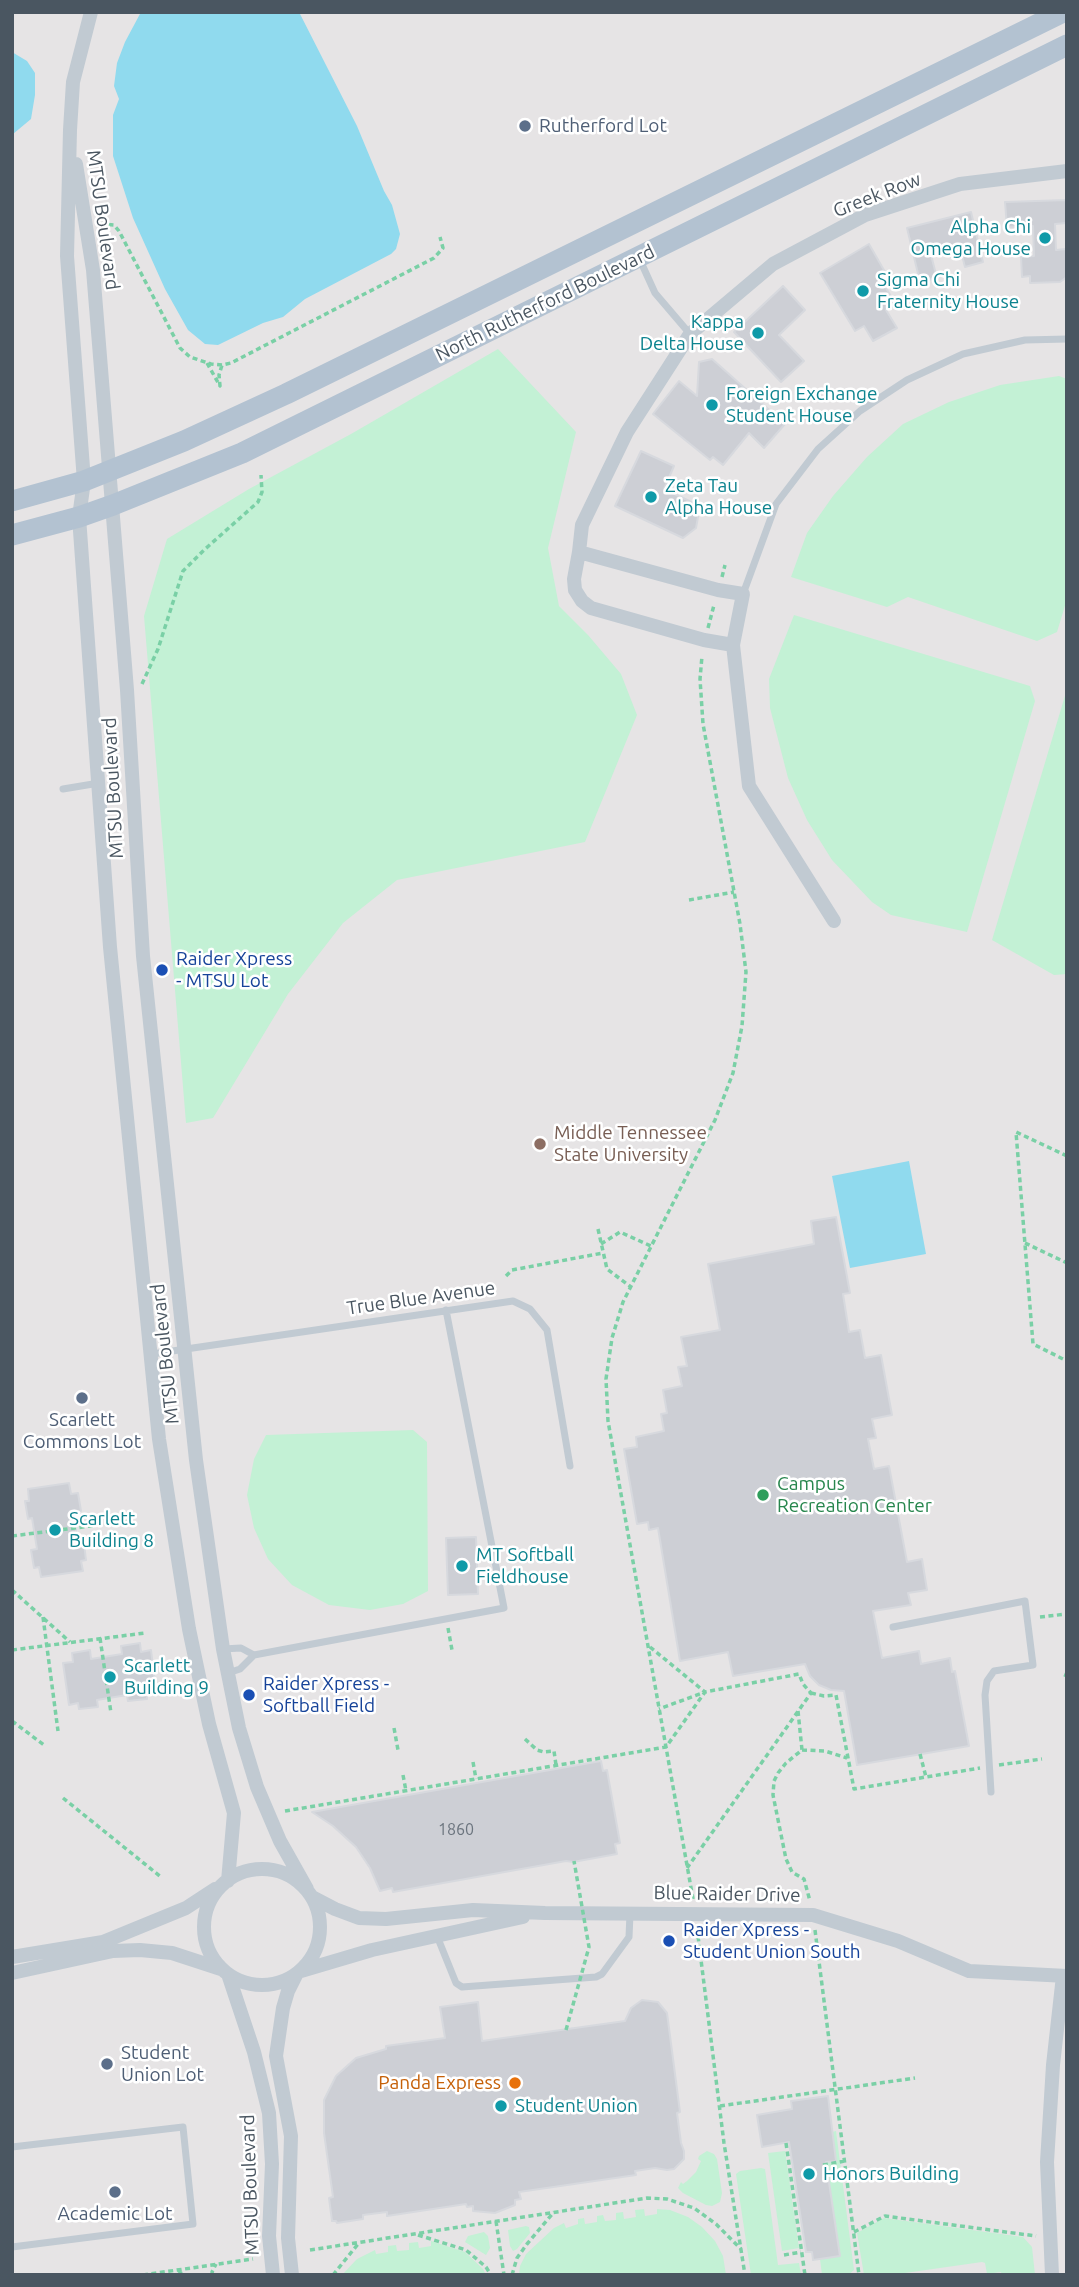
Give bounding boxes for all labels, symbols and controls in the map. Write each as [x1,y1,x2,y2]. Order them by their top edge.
place label: Rutherford Lot [539,115,667,137]
marker: Rutherford Lot [517,118,533,134]
street label: MTSU Boulevard [82,149,124,291]
street label: Greek Row [830,168,924,222]
place label: Alpha Chi Omega House [910,216,1031,260]
marker: Alpha Chi Omega House [1037,230,1053,246]
street label: North Rutherford Boulevard [432,240,658,366]
place label: Sigma Chi Fraternity House [877,269,1019,313]
marker: Sigma Chi Fraternity House [855,283,871,299]
place label: Kappa Delta House [640,311,744,355]
marker: Kappa Delta House [750,325,766,341]
place label: Foreign Exchange Student House [726,383,877,427]
marker: Foreign Exchange Student House [704,397,720,413]
place label: Zeta Tau Alpha House [665,475,772,519]
marker: Zeta Tau Alpha House [643,489,659,505]
street label: MTSU Boulevard [98,717,128,859]
place label: Raider Xpress - MTSU Lot [176,948,292,992]
marker: Raider Xpress - MTSU Lot [154,962,170,978]
place label: Middle Tennessee State University [554,1122,707,1166]
marker: Middle Tennessee State University [532,1136,548,1152]
street label: True Blue Avenue [345,1276,497,1320]
street label: MTSU Boulevard [146,1283,184,1425]
marker: Scarlett Commons Lot [74,1390,90,1406]
place label: Scarlett Commons Lot [23,1409,141,1453]
place label: Campus Recreation Center [777,1473,932,1517]
marker: Campus Recreation Center [755,1487,771,1503]
place label: Scarlett Building 8 [69,1508,154,1552]
marker: Scarlett Building 8 [47,1522,63,1538]
place label: MT Softball Fieldhouse [476,1544,574,1588]
marker: MT Softball Fieldhouse [454,1558,470,1574]
place label: Scarlett Building 9 [124,1655,209,1699]
marker: Scarlett Building 9 [102,1669,118,1685]
place label: Raider Xpress - Softball Field [263,1673,389,1717]
marker: Raider Xpress - Softball Field [241,1687,257,1703]
house number: 1860 [438,1820,474,1840]
street label: Blue Raider Drive [653,1881,801,1907]
place label: Raider Xpress - Student Union South [683,1919,861,1963]
marker: Raider Xpress - Student Union South [661,1933,677,1949]
place label: Student Union Lot [121,2042,204,2086]
marker: Student Union Lot [99,2056,115,2072]
place label: Panda Express [378,2072,501,2094]
marker: Panda Express [507,2075,523,2091]
place label: Student Union [515,2095,638,2117]
marker: Student Union [493,2098,509,2114]
street label: MTSU Boulevard [236,2114,264,2256]
place label: Honors Building [823,2163,959,2185]
marker: Honors Building [801,2166,817,2182]
marker: Academic Lot [107,2184,123,2200]
place label: Academic Lot [58,2203,172,2225]

